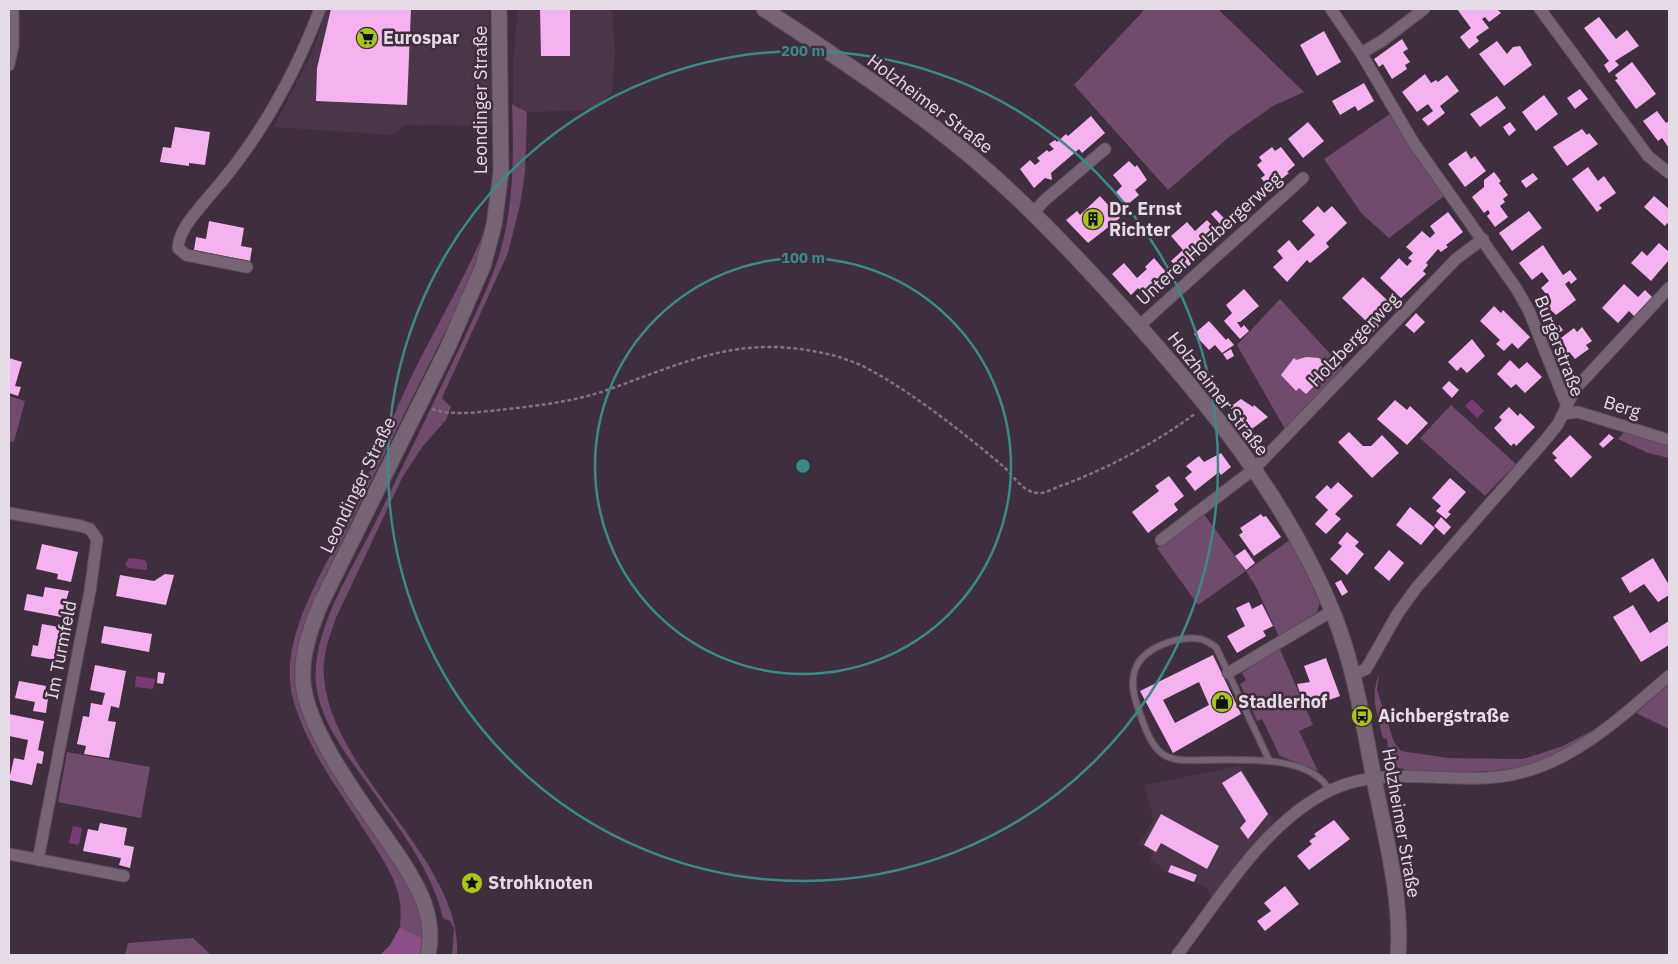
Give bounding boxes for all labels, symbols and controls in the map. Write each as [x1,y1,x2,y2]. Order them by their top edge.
supermarket icon: Eurospar [355,26,379,50]
place label: Eurospar [383,26,460,49]
street label: Leondinger Straße [469,26,492,174]
text: 200 m [781,41,825,60]
street label: Holzheimer Straße [863,49,998,158]
street label: Unterer Holzbergerweg [1131,167,1286,310]
place label: Dr. Ernst Richter [1109,197,1182,241]
building icon: Dr. Ernst Richter [1081,207,1105,231]
text: 100 m [781,248,825,267]
street label: Holzbergerweg [1303,288,1405,391]
street label: Burgerstraße [1530,292,1589,400]
street label: Holzheimer Straße [1163,327,1274,461]
street label: Berg [1601,390,1644,423]
street label: Leondinger Straße [315,413,401,557]
centre of rings [794,457,812,475]
street label: Im Turmfeld [40,599,81,701]
shop icon: Stadlerhof [1210,690,1234,714]
place label: Stadlerhof [1238,690,1328,713]
bus stop icon: Aichbergstraße [1350,704,1374,728]
place label: Aichbergstraße [1378,704,1509,727]
street label: Holzheimer Straße [1377,746,1426,900]
place icon: Strohknoten [460,871,484,895]
place label: Strohknoten [488,871,593,894]

